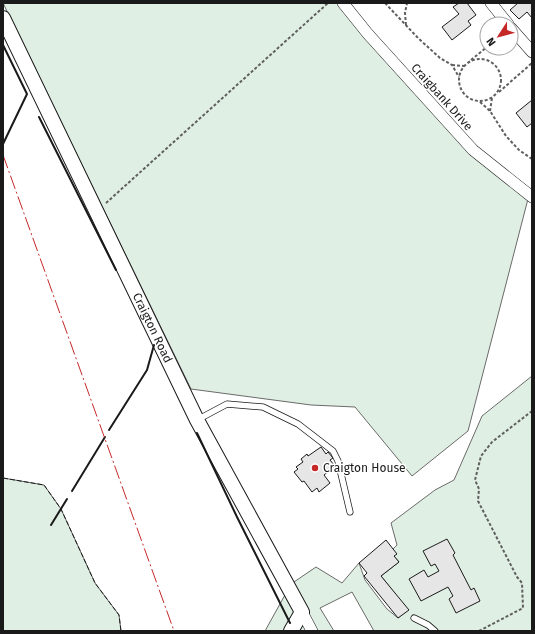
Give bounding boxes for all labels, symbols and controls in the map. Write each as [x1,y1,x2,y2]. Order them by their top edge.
north arrow [479,16,519,56]
text: N [484,35,499,48]
street label: Craigbank Drive [408,61,476,133]
street label: Craigton Road [130,291,175,365]
place label: Craigton House [323,461,406,475]
marker: Craigton House [310,463,320,473]

